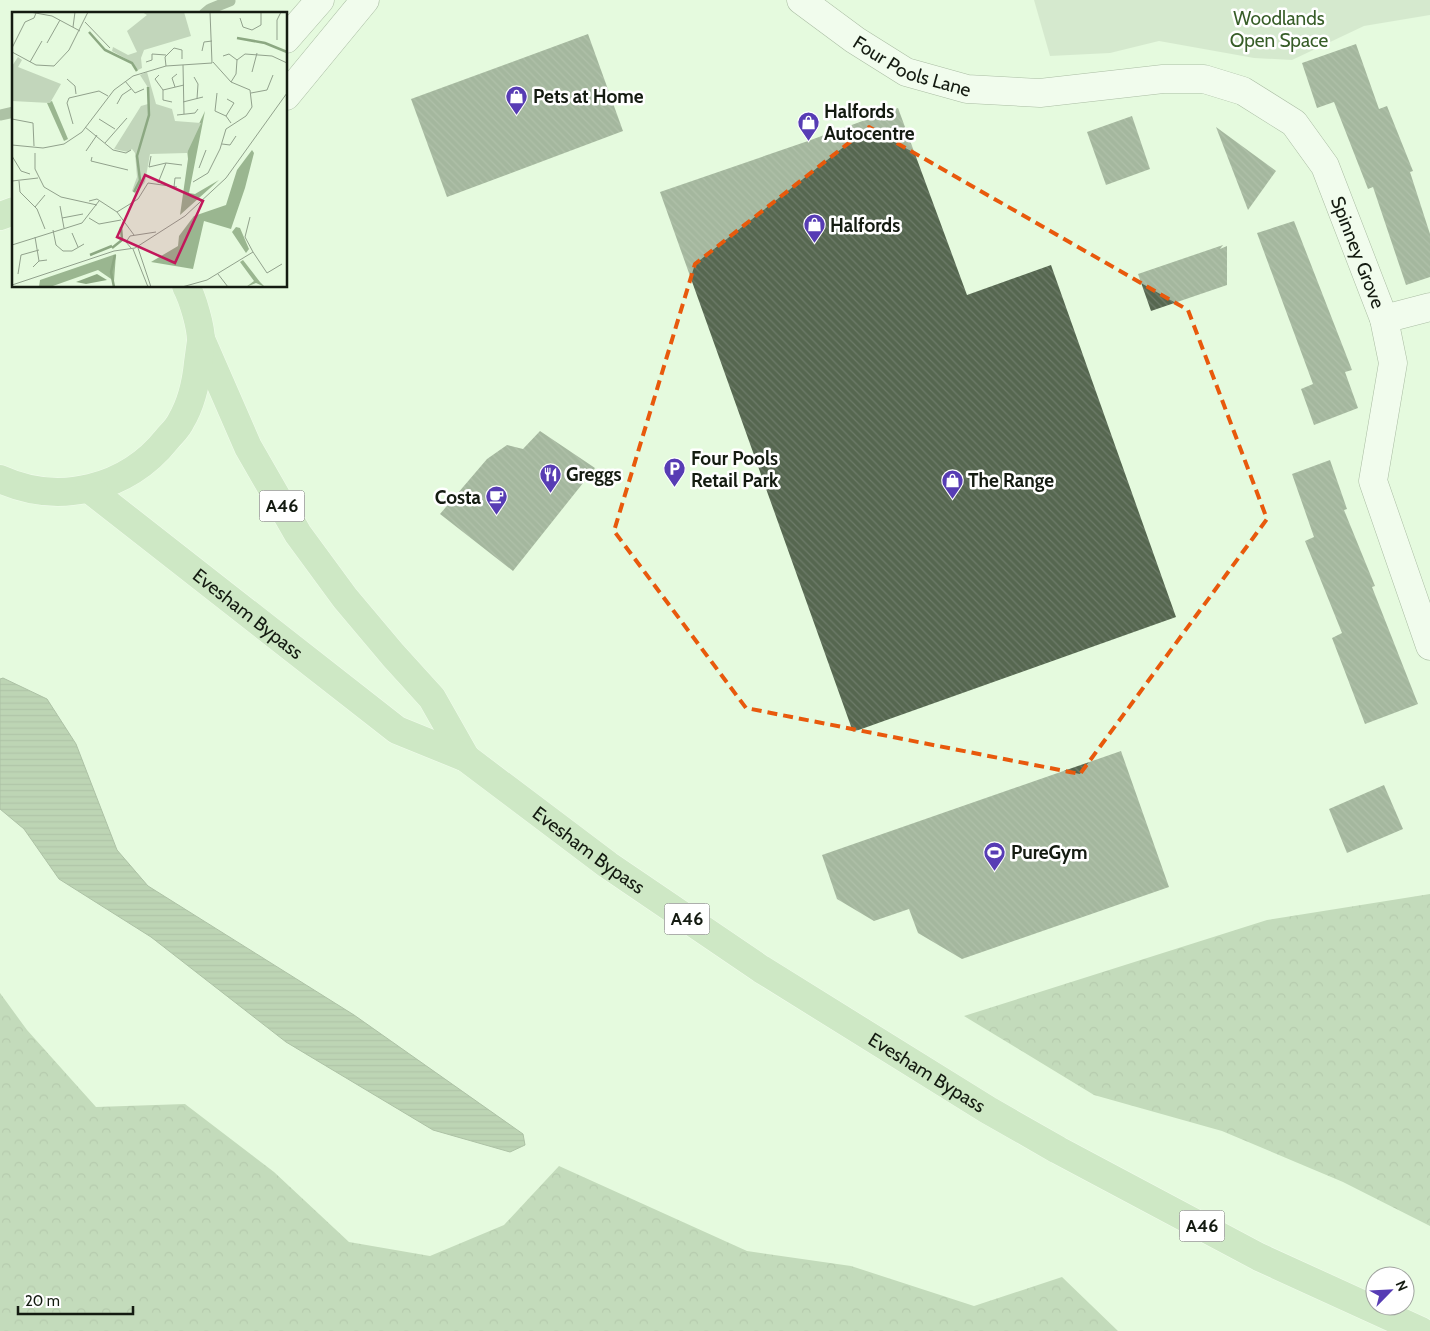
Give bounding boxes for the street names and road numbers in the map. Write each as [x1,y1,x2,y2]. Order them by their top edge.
street label: Four Pools Lane [849,31,974,102]
street label: Spinney Grove [1326,193,1390,312]
road number: A46 [260,491,304,522]
street label: Evesham Bypass [188,564,308,664]
street label: Evesham Bypass [528,801,649,899]
road number: A46 [664,904,710,934]
street label: Evesham Bypass [864,1028,990,1118]
road number: A46 [1180,1210,1224,1242]

